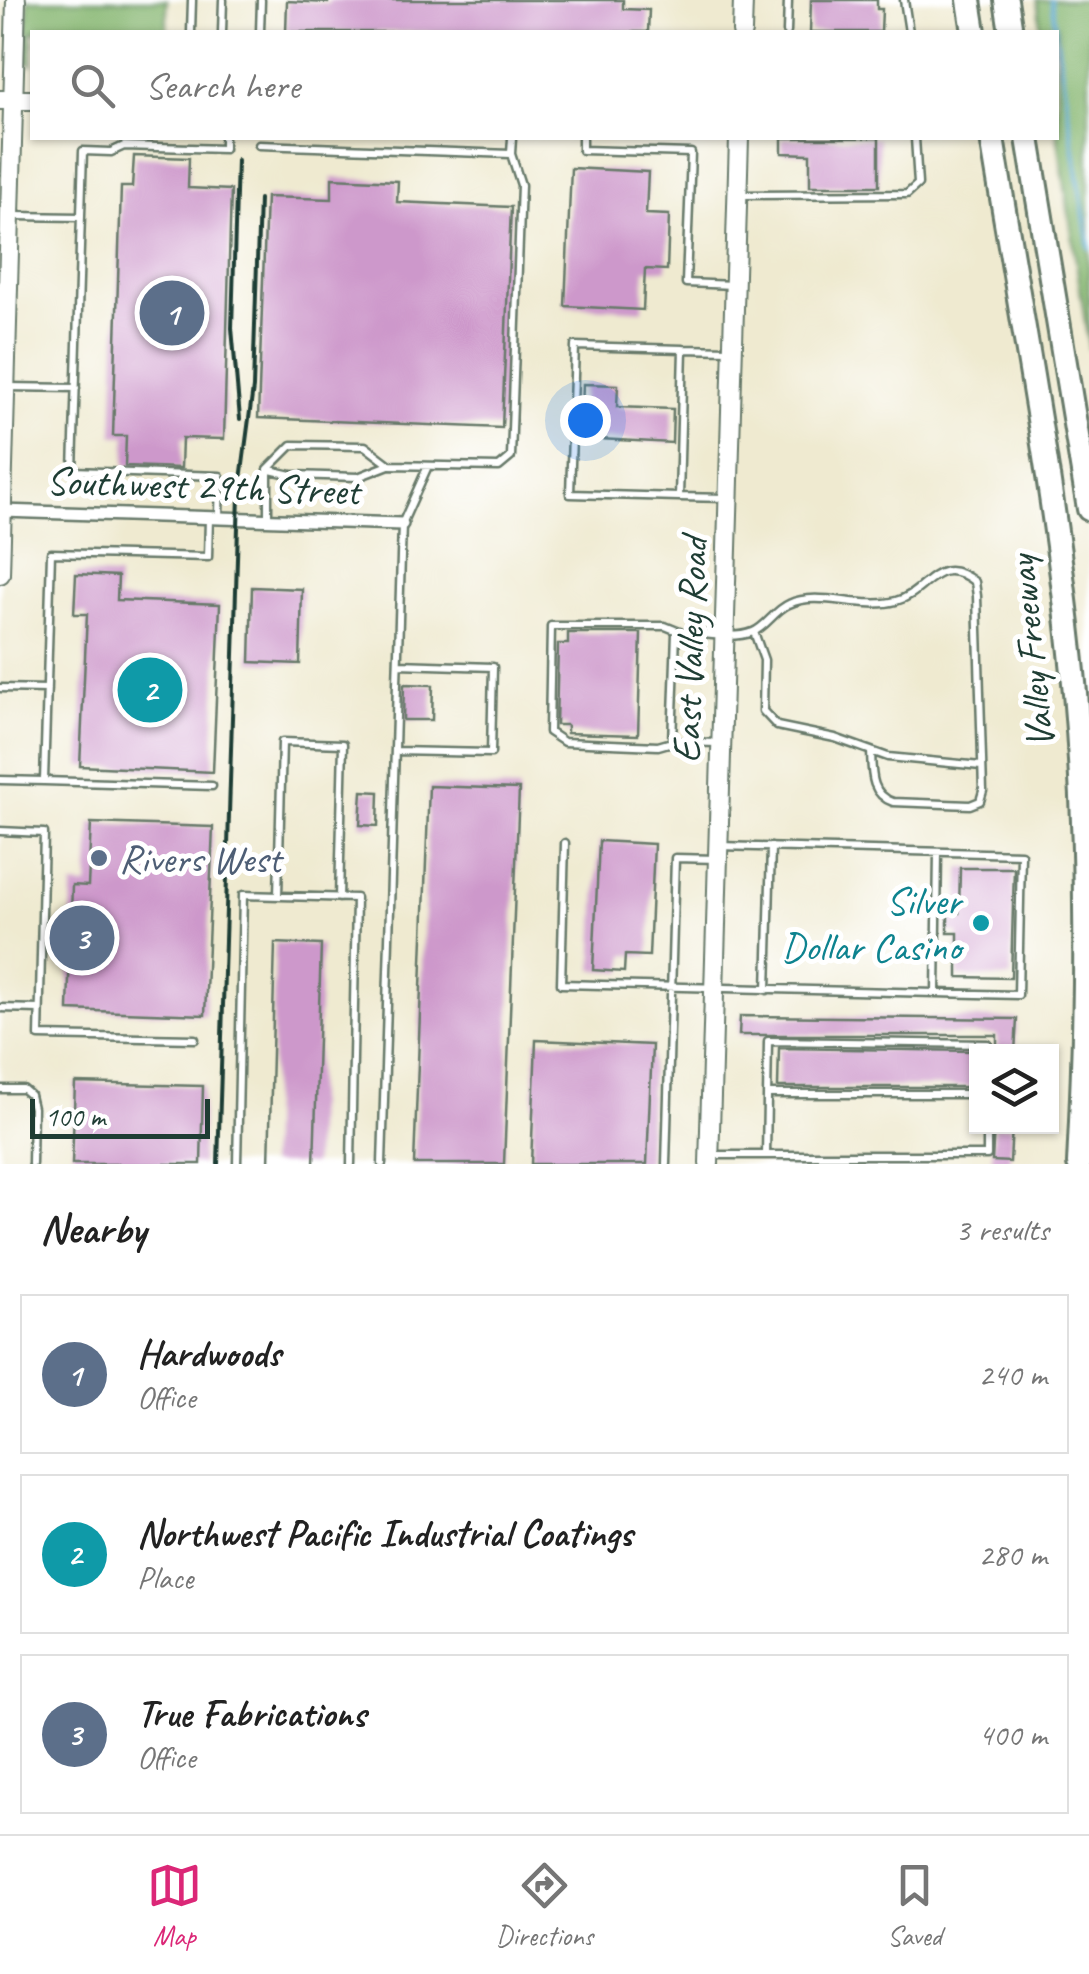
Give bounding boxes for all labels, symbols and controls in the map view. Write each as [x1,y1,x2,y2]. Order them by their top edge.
search box [30,30,1059,140]
icon: search [65,58,120,113]
text: Search here [145,62,300,109]
pin: 1 [140,276,204,350]
your location [560,395,611,446]
street label: Southwest 29th Street [46,456,364,517]
street label: East Valley Road [661,531,719,764]
street label: Valley Freeway [996,550,1066,751]
pin: 2 [118,652,182,728]
place label: Rivers West [119,834,285,884]
marker: Rivers West [88,847,110,869]
place label: Silver Dollar Casino [781,876,965,972]
pin: 3 [49,900,114,976]
marker: Silver Dollar Casino [970,912,992,934]
map controls [969,1044,1059,1134]
button: layers [969,1044,1059,1134]
scale bar [30,1094,210,1138]
text: 100 m [45,1099,105,1134]
text: Nearby [40,1203,146,1256]
text: 3 results [955,1209,1049,1250]
text: Hardwoods [137,1330,280,1377]
text: 1 [67,1354,82,1395]
text: 240 m [978,1354,1047,1395]
text: Office [137,1377,196,1418]
text: Northwest Pacific Industrial Coatings [137,1510,632,1557]
text: 2 [67,1534,82,1575]
text: 280 m [978,1534,1047,1575]
text: Place [137,1557,193,1598]
text: True Fabrications [137,1690,366,1737]
text: 3 [67,1714,82,1755]
text: 400 m [978,1714,1047,1755]
text: Office [137,1737,196,1778]
tab: Map [147,1858,202,1953]
tab: Directions [496,1858,593,1953]
tab: Saved [887,1858,942,1953]

